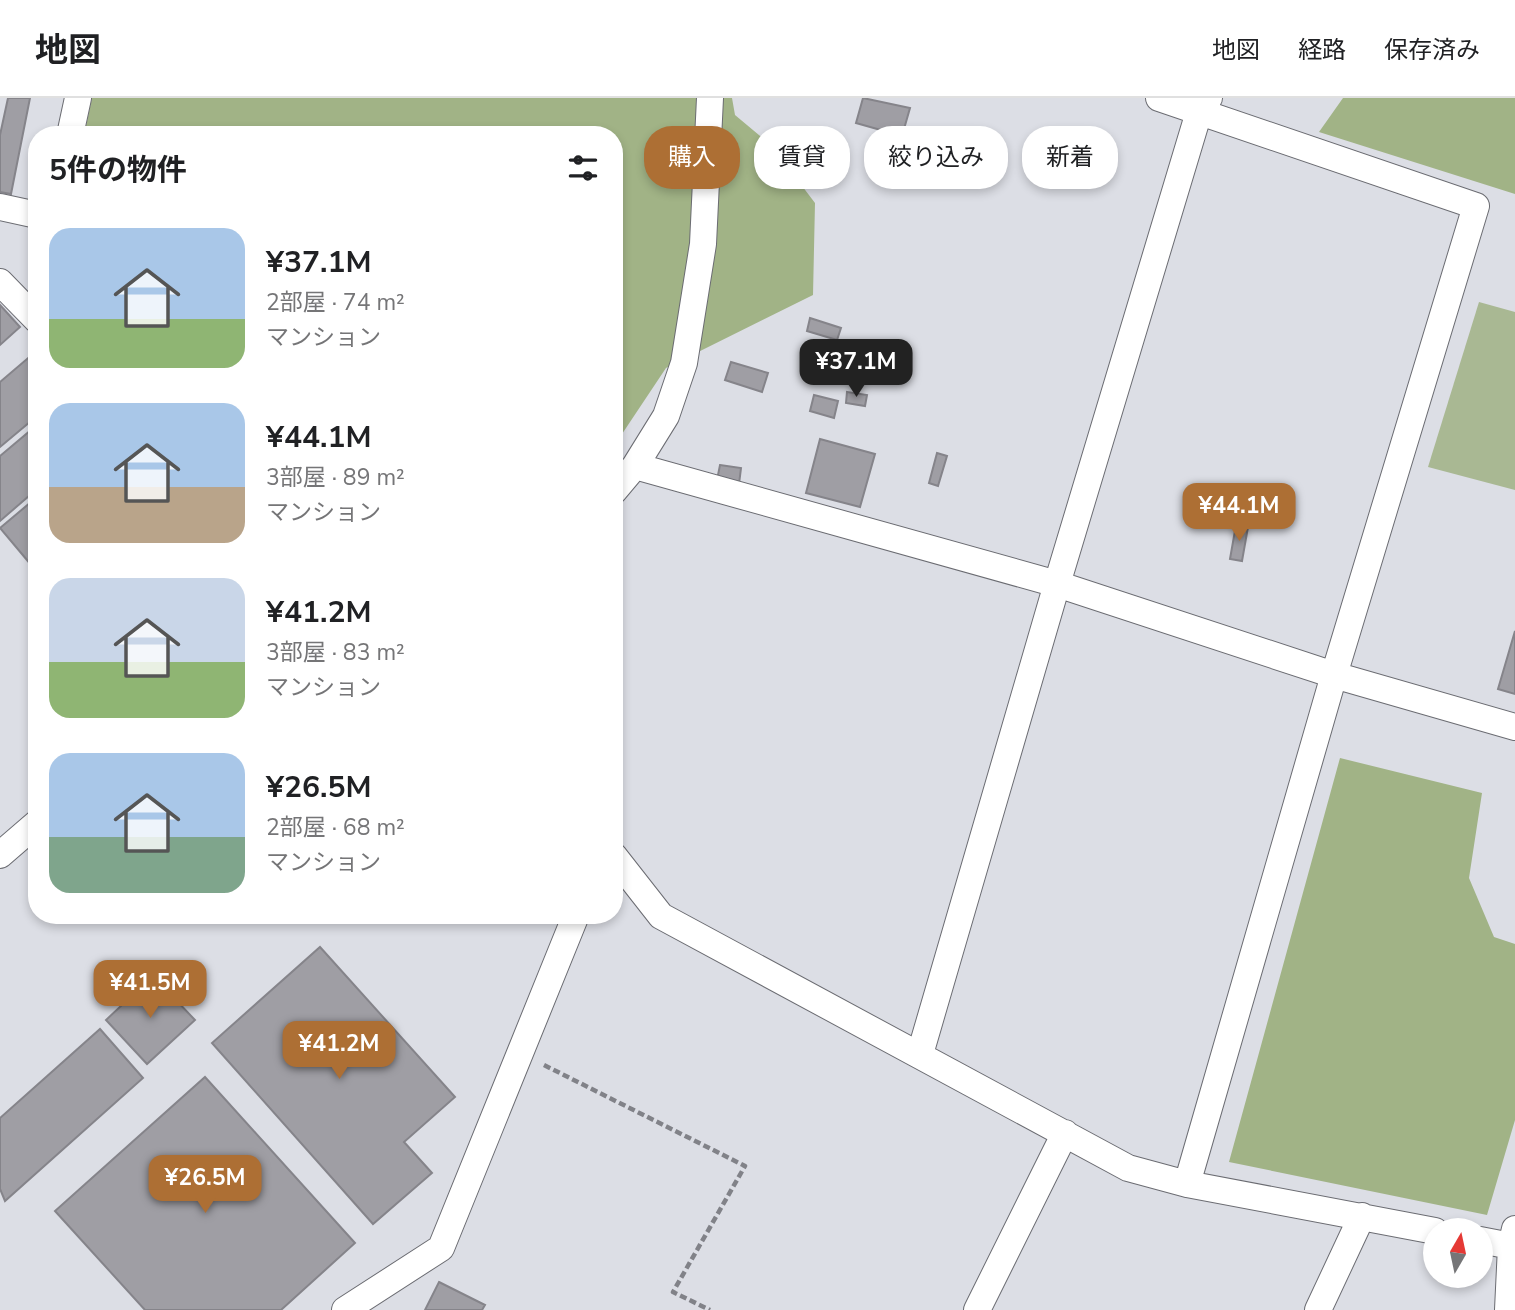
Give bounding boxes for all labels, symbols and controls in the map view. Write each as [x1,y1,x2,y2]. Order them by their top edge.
text: 地図 [35,28,101,73]
text: 地図 [1212,34,1260,66]
text: 経路 [1298,34,1346,66]
text: 保存済み [1384,34,1480,66]
chip: 購入 [644,126,740,189]
chip: 賃貸 [754,126,850,189]
chip: 絞り込み [864,126,1008,189]
chip: 新着 [1022,126,1118,189]
icon: filters [564,149,602,187]
text: 5件の物件 [49,150,187,191]
text: ¥37.1M [266,242,371,283]
icon: home [105,256,189,340]
text: 2部屋 · 74 m² [266,287,405,318]
text: マンション [266,322,381,353]
pin: ¥37.1M [799,340,913,399]
text: ¥37.1M [816,346,896,377]
text: ¥44.1M [266,417,371,458]
icon: home [105,431,189,515]
text: 3部屋 · 89 m² [266,462,405,493]
pin: ¥44.1M [1182,484,1296,543]
text: ¥44.1M [1199,490,1279,521]
text: マンション [266,497,381,528]
text: ¥41.2M [266,592,371,633]
icon: home [105,606,189,690]
text: 3部屋 · 83 m² [266,637,405,668]
text: マンション [266,672,381,703]
text: ¥26.5M [266,767,371,808]
icon: home [105,781,189,865]
text: 2部屋 · 68 m² [266,812,405,843]
text: マンション [266,847,381,878]
pin: ¥41.5M [93,960,207,1020]
text: ¥41.5M [110,967,190,998]
pin: ¥41.2M [282,1021,396,1081]
text: ¥41.2M [299,1028,379,1059]
pin: ¥26.5M [148,1156,262,1215]
text: ¥26.5M [165,1162,245,1193]
north arrow [1423,1218,1493,1288]
map controls [1423,1218,1493,1288]

